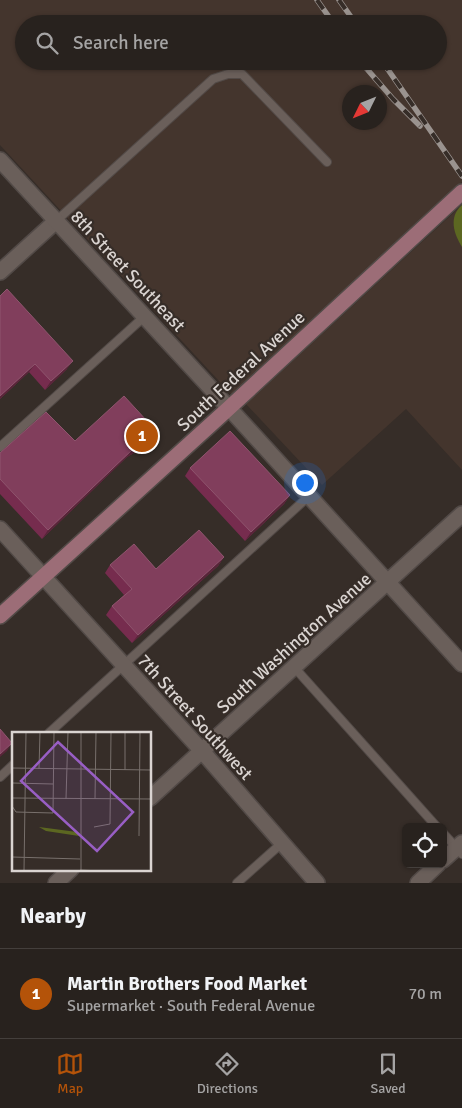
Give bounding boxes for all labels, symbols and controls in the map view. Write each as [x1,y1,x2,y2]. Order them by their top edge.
search box [15,15,447,70]
icon: search [33,29,61,57]
text: Search here [73,31,169,55]
north arrow [342,85,387,130]
street label: 8th Street Southeast [66,206,190,336]
street label: South Federal Avenue [172,306,310,436]
pin: 1 [126,417,158,455]
your location [292,470,318,496]
street label: South Washington Avenue [212,568,376,718]
street label: 7th Street Southwest [133,650,257,784]
inset map [12,732,151,870]
map controls [402,823,447,868]
button: locate [402,823,447,868]
text: Nearby [20,903,86,929]
text: Martin Brothers Food Market [67,972,307,996]
text: 1 [32,984,40,1004]
text: 70 m [408,984,442,1004]
text: Supermarket · South Federal Avenue [67,996,315,1016]
tab: Map [56,1050,84,1097]
tab: Directions [197,1050,258,1097]
tab: Saved [370,1050,406,1097]

